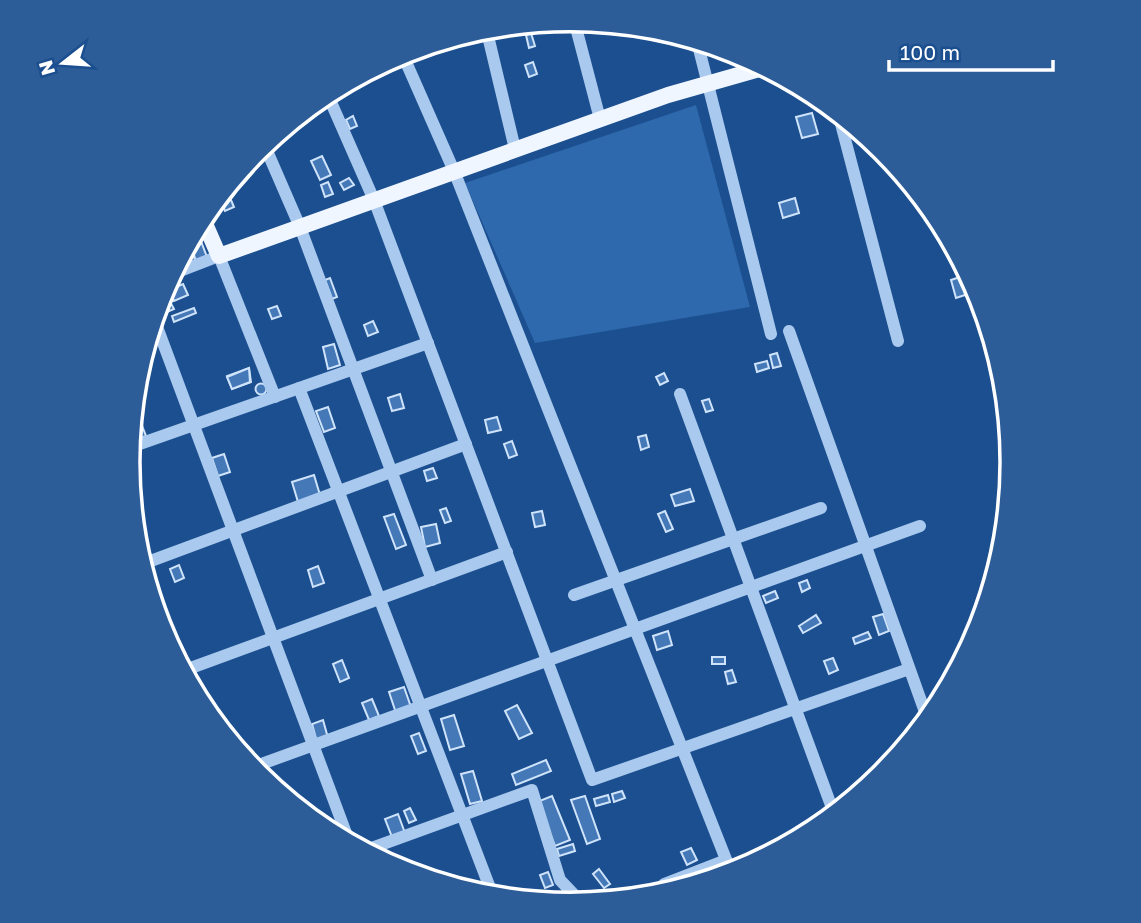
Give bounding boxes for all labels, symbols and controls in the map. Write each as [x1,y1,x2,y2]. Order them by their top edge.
north arrow [28,28,98,98]
scale bar [889,28,1054,72]
text: 100 m [900,39,960,65]
text: N [33,58,59,78]

